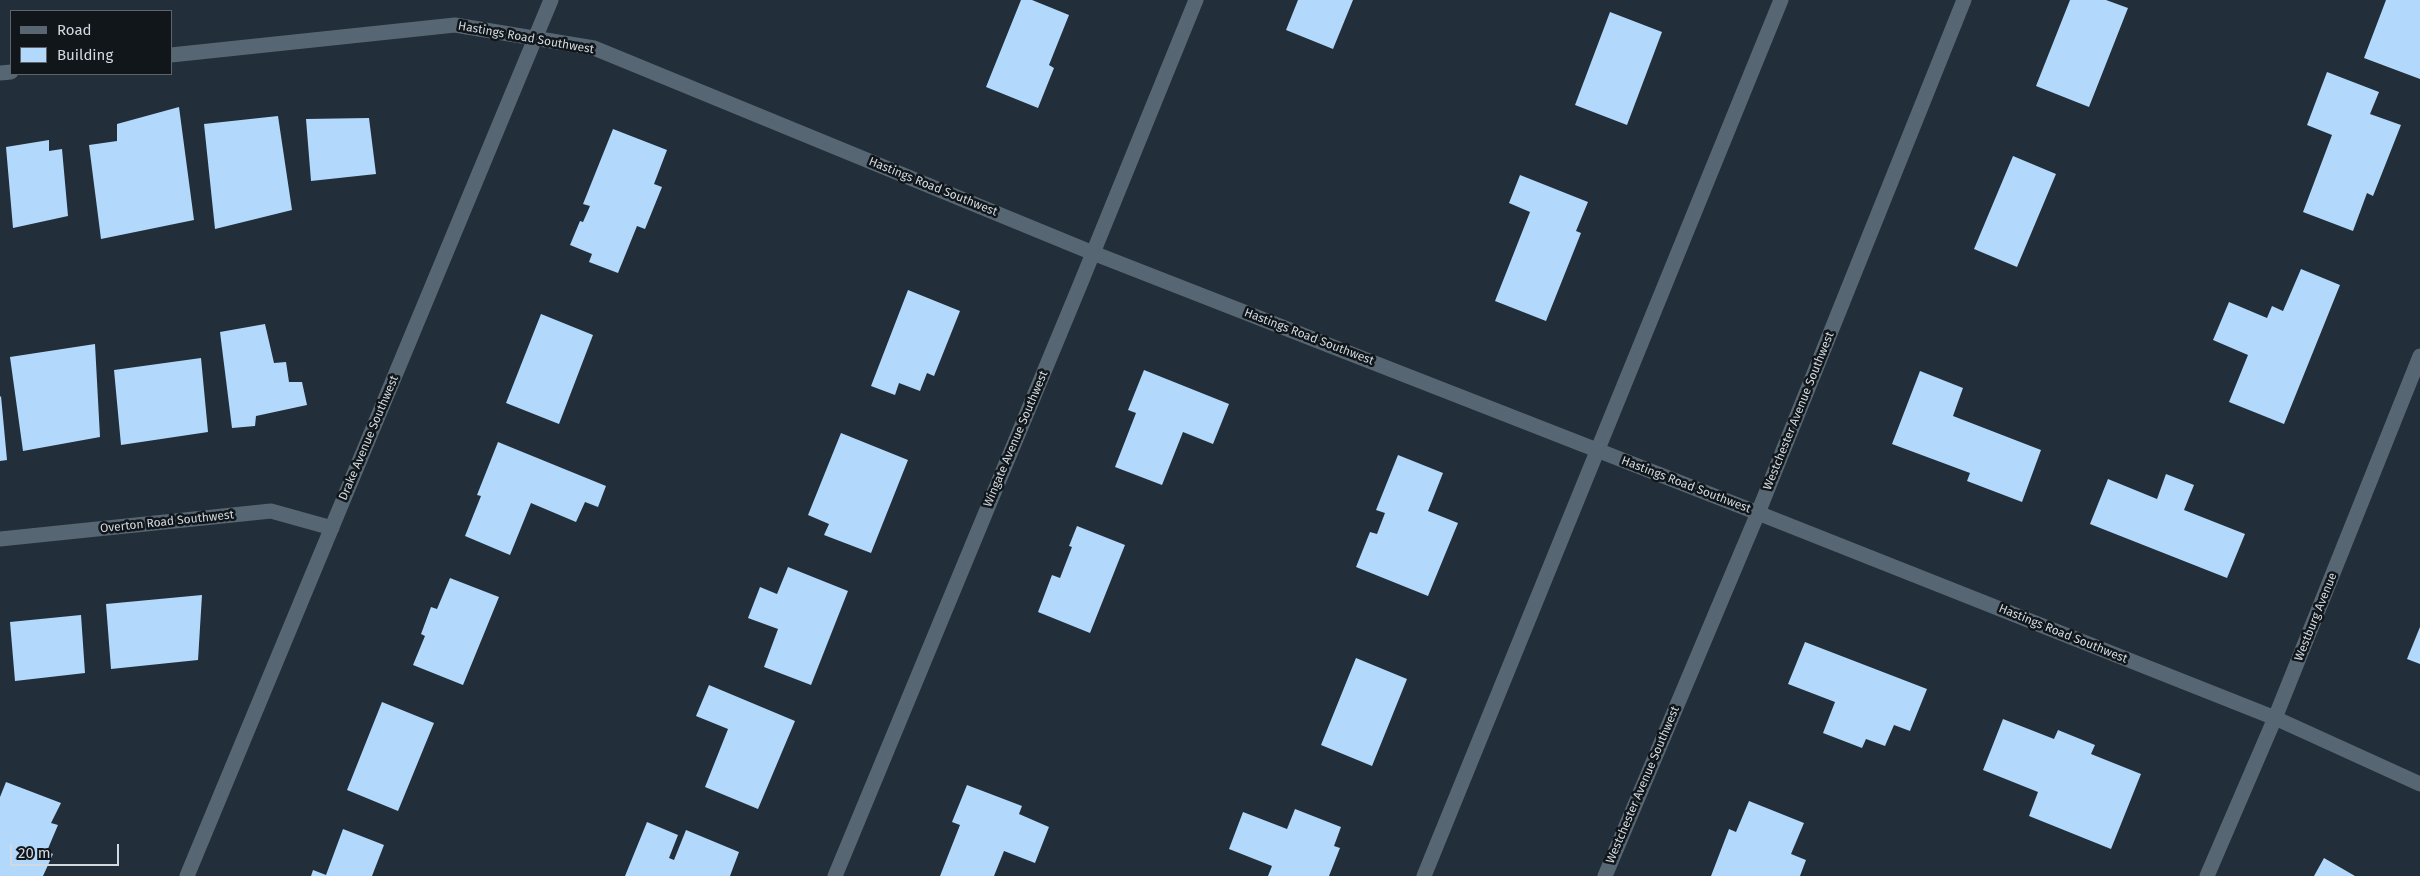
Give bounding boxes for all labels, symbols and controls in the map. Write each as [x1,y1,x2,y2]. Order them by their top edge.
legend [10,10,172,75]
street label: Hastings Road Southwest [457,19,595,57]
text: Road [57,21,92,39]
text: Building [57,46,113,64]
street label: Hastings Road Southwest [866,155,1000,219]
street label: Hastings Road Southwest [1242,306,1376,368]
street label: Westchester Avenue Southwest [1761,330,1837,492]
street label: Wingate Avenue Southwest [981,369,1051,509]
street label: Drake Avenue Southwest [336,373,402,503]
street label: Hastings Road Southwest [1619,454,1753,516]
street label: Overton Road Southwest [99,508,235,536]
street label: Westburg Avenue [2292,571,2340,663]
street label: Hastings Road Southwest [1996,602,2130,666]
street label: Westchester Avenue Southwest [1603,704,1683,866]
scale bar [12,834,121,866]
text: 20 m [18,844,51,862]

